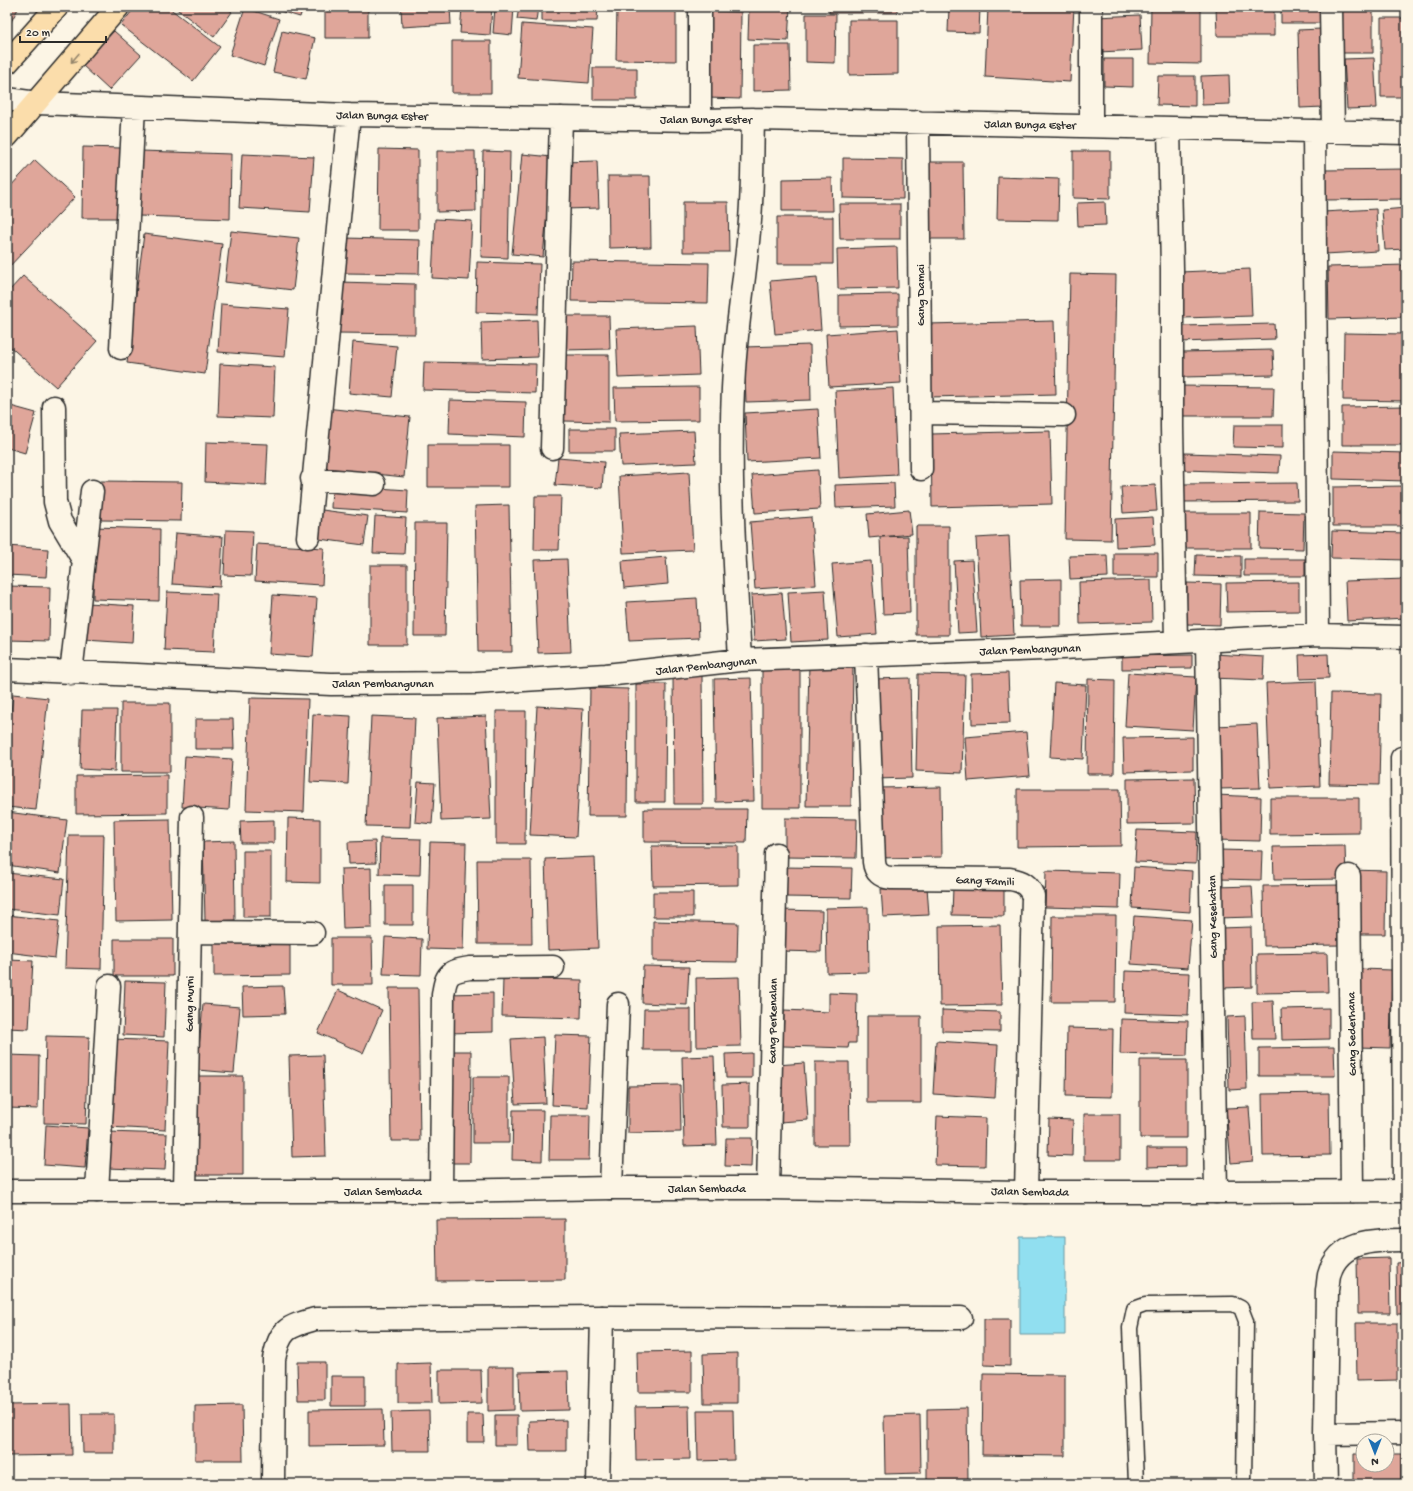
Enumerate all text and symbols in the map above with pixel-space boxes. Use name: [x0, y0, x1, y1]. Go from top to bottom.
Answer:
scale bar: [20, 18, 106, 44]
text: 20 m: [26, 27, 51, 41]
one-way arrow: [70, 53, 79, 63]
street label: Jalan Bunga Ester: [336, 109, 430, 125]
street label: Jalan Bunga Ester: [660, 114, 754, 128]
street label: Jalan Bunga Ester: [984, 118, 1078, 134]
street label: Gang Damai: [915, 264, 929, 326]
street label: Jalan Pembangunan: [979, 642, 1081, 660]
street label: Jalan Pembangunan: [655, 655, 758, 679]
street label: Jalan Pembangunan: [332, 678, 434, 692]
street label: Gang Famili: [955, 874, 1015, 890]
street label: Gang Kesehatan: [1206, 875, 1222, 959]
street label: Gang Murni: [184, 975, 198, 1032]
street label: Gang Perkenalan: [766, 978, 782, 1064]
street label: Gang Sederhana: [1345, 991, 1361, 1076]
street label: Jalan Sembada: [668, 1183, 746, 1197]
street label: Jalan Sembada: [991, 1185, 1069, 1201]
street label: Jalan Sembada: [344, 1186, 422, 1200]
north arrow: [1355, 1433, 1395, 1473]
text: N: [1371, 1455, 1379, 1467]

